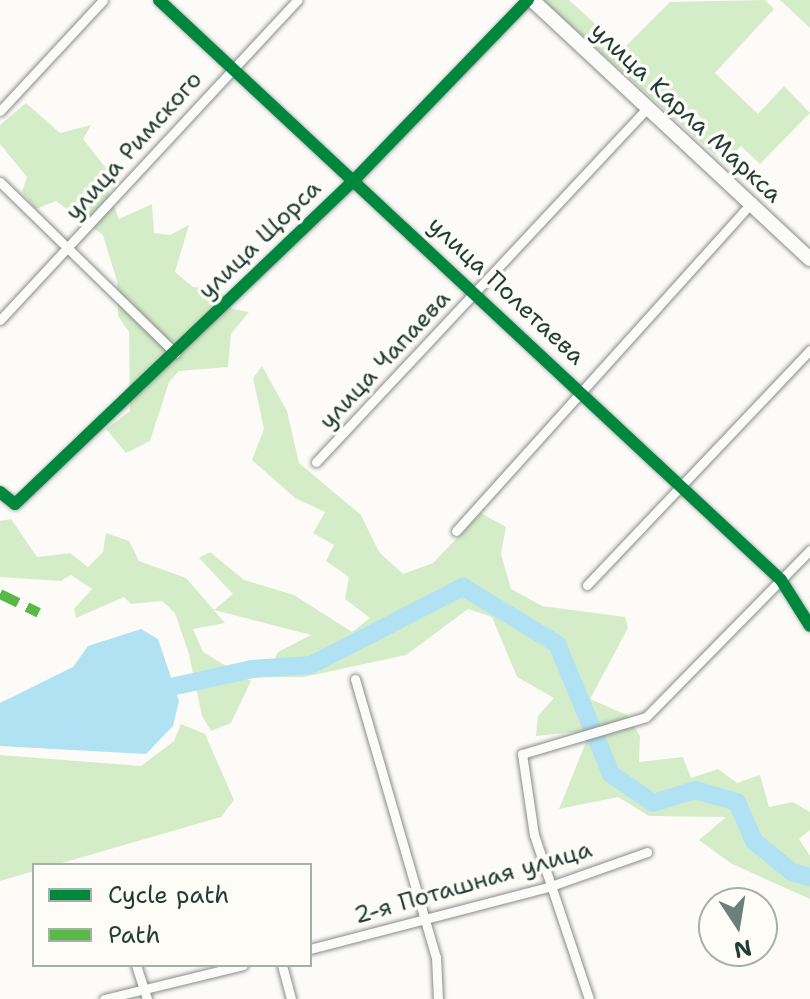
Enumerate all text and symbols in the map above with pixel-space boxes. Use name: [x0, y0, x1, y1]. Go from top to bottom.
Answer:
street label: улица Карла Маркса: [584, 17, 788, 209]
street label: улица Римского: [60, 66, 208, 226]
street label: улица Щорса: [193, 174, 327, 306]
street label: улица Полетаева: [422, 211, 590, 371]
street label: улица Чапаева: [313, 285, 457, 435]
street label: 2-я Поташная улица: [351, 835, 595, 931]
legend: [32, 863, 312, 967]
text: Cycle path: [108, 879, 229, 911]
north arrow: [698, 887, 778, 967]
text: Path: [108, 919, 160, 951]
text: N: [731, 933, 754, 965]

